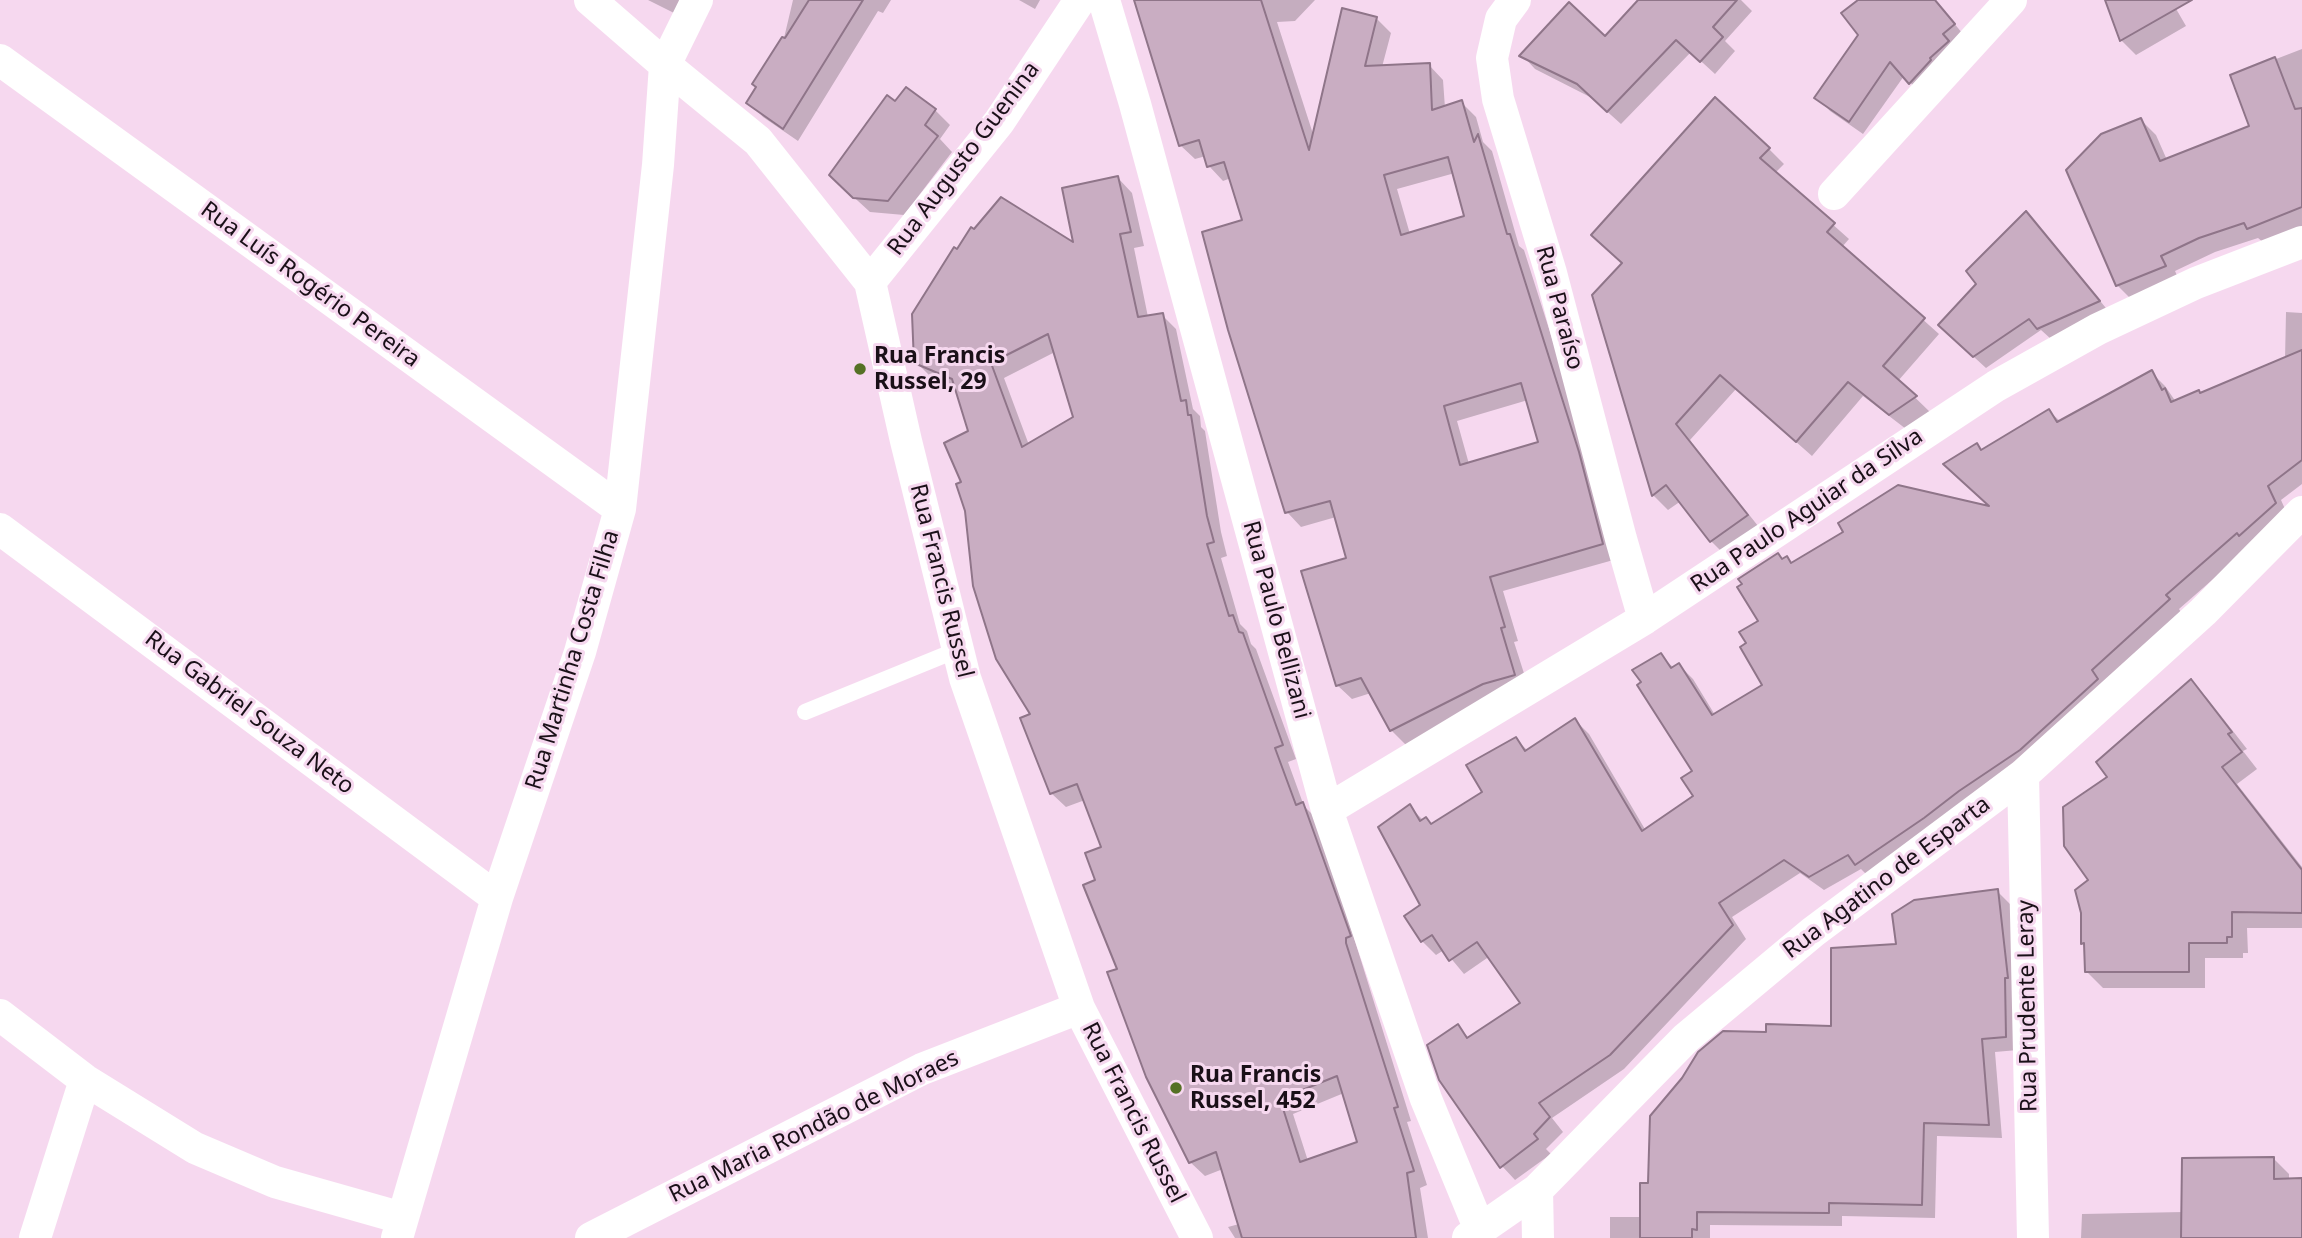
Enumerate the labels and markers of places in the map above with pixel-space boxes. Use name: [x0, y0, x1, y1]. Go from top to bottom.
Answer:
place label: Rua Francis Russel, 29: [874, 342, 1005, 396]
marker: Rua Francis Russel, 29: [852, 361, 868, 377]
place label: Rua Francis Russel, 452: [1190, 1061, 1321, 1115]
marker: Rua Francis Russel, 452: [1168, 1080, 1184, 1096]

